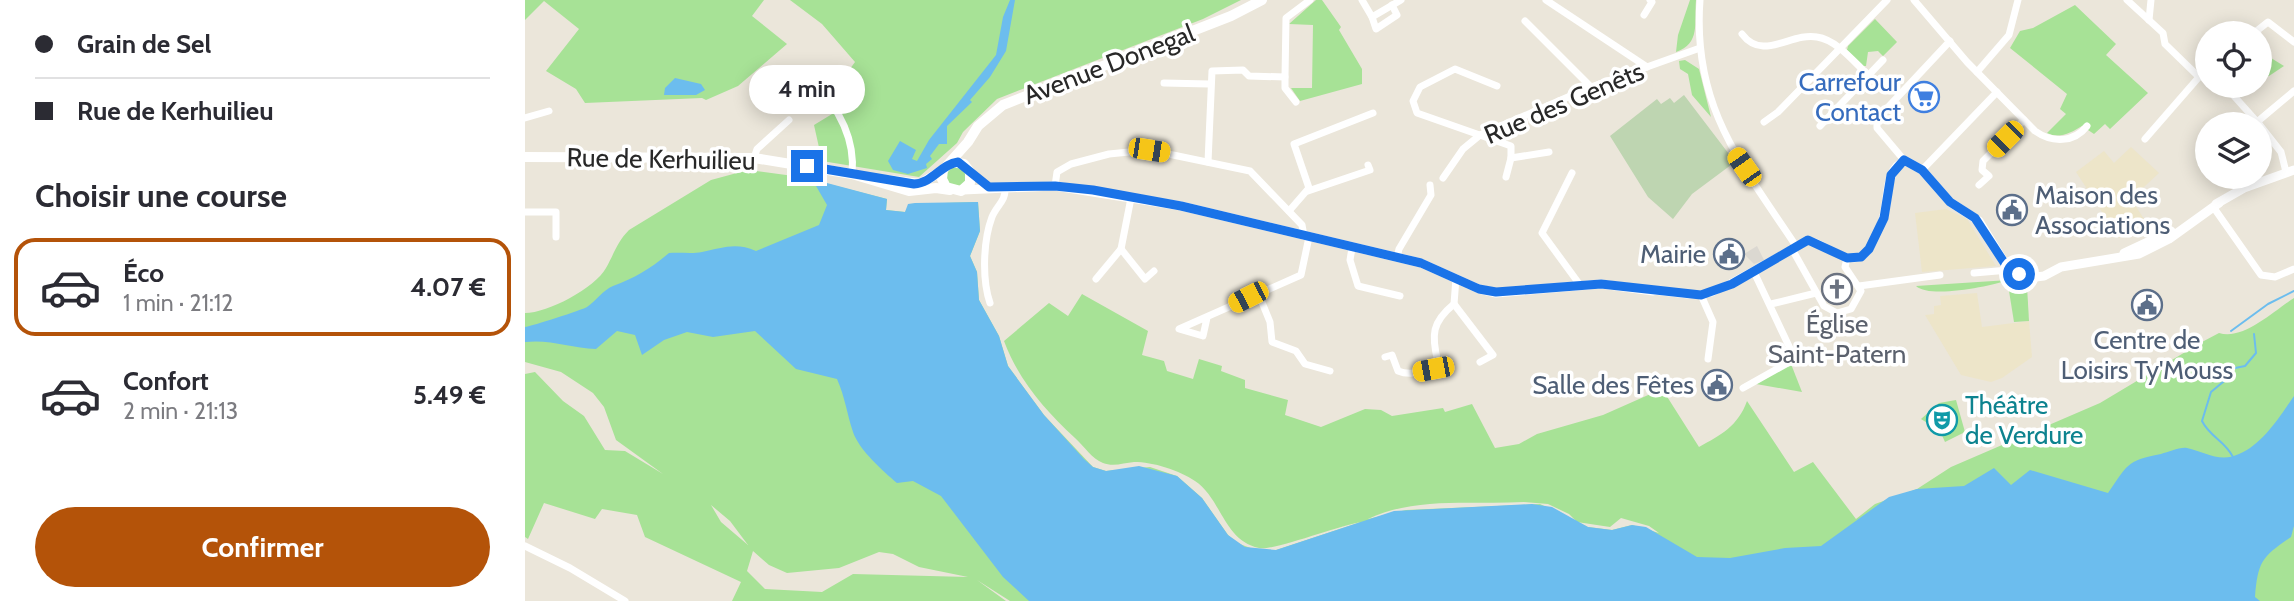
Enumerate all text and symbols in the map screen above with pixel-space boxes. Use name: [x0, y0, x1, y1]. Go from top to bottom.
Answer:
street label: Avenue Donegal: [1019, 17, 1199, 111]
map controls: [2195, 21, 2272, 189]
button: locate: [2195, 21, 2272, 98]
text: Grain de Sel: [77, 28, 211, 60]
street label: Rue des Genêts: [1479, 55, 1649, 151]
callout: 4 min: [749, 64, 865, 114]
place label: Carrefour Contact: [1799, 66, 1902, 128]
text: 4 min: [778, 75, 836, 103]
supermarket icon: Carrefour Contact: [1907, 80, 1941, 114]
text: Rue de Kerhuilieu: [77, 95, 274, 127]
button: layers: [2195, 112, 2272, 189]
car: [1983, 117, 2028, 161]
car: [1127, 136, 1172, 164]
street label: Rue de Kerhuilieu: [566, 141, 756, 177]
car: [1724, 144, 1765, 190]
route end: [791, 150, 823, 182]
text: Choisir une course: [35, 176, 287, 215]
place label: Maison des Associations: [2035, 179, 2170, 241]
public building icon: Maison des Associations: [1995, 193, 2029, 227]
public building icon: Mairie: [1712, 237, 1746, 271]
place label: Mairie: [1640, 238, 1706, 270]
icon: car: [39, 256, 102, 319]
text: Éco: [123, 257, 164, 289]
route start: [2003, 258, 2035, 290]
text: 4.07 €: [410, 271, 486, 303]
church icon: Église Saint-Patern: [1820, 272, 1854, 306]
car: [1225, 278, 1272, 316]
public building icon: Centre de Loisirs Ty'Mouss: [2130, 288, 2164, 322]
text: 1 min · 21:12: [123, 289, 233, 317]
place label: Église Saint-Patern: [1768, 308, 1906, 370]
place label: Centre de Loisirs Ty'Mouss: [2061, 324, 2234, 386]
car: [1411, 355, 1456, 383]
icon: car: [39, 364, 102, 427]
text: Confort: [123, 365, 209, 397]
public building icon: Salle des Fêtes: [1700, 368, 1734, 402]
place label: Salle des Fêtes: [1532, 369, 1694, 401]
text: 5.49 €: [413, 379, 486, 411]
place label: Théâtre de Verdure: [1965, 389, 2083, 451]
text: 2 min · 21:13: [123, 397, 238, 425]
theatre icon: Théâtre de Verdure: [1925, 403, 1959, 437]
button: Confirmer: [35, 507, 490, 587]

